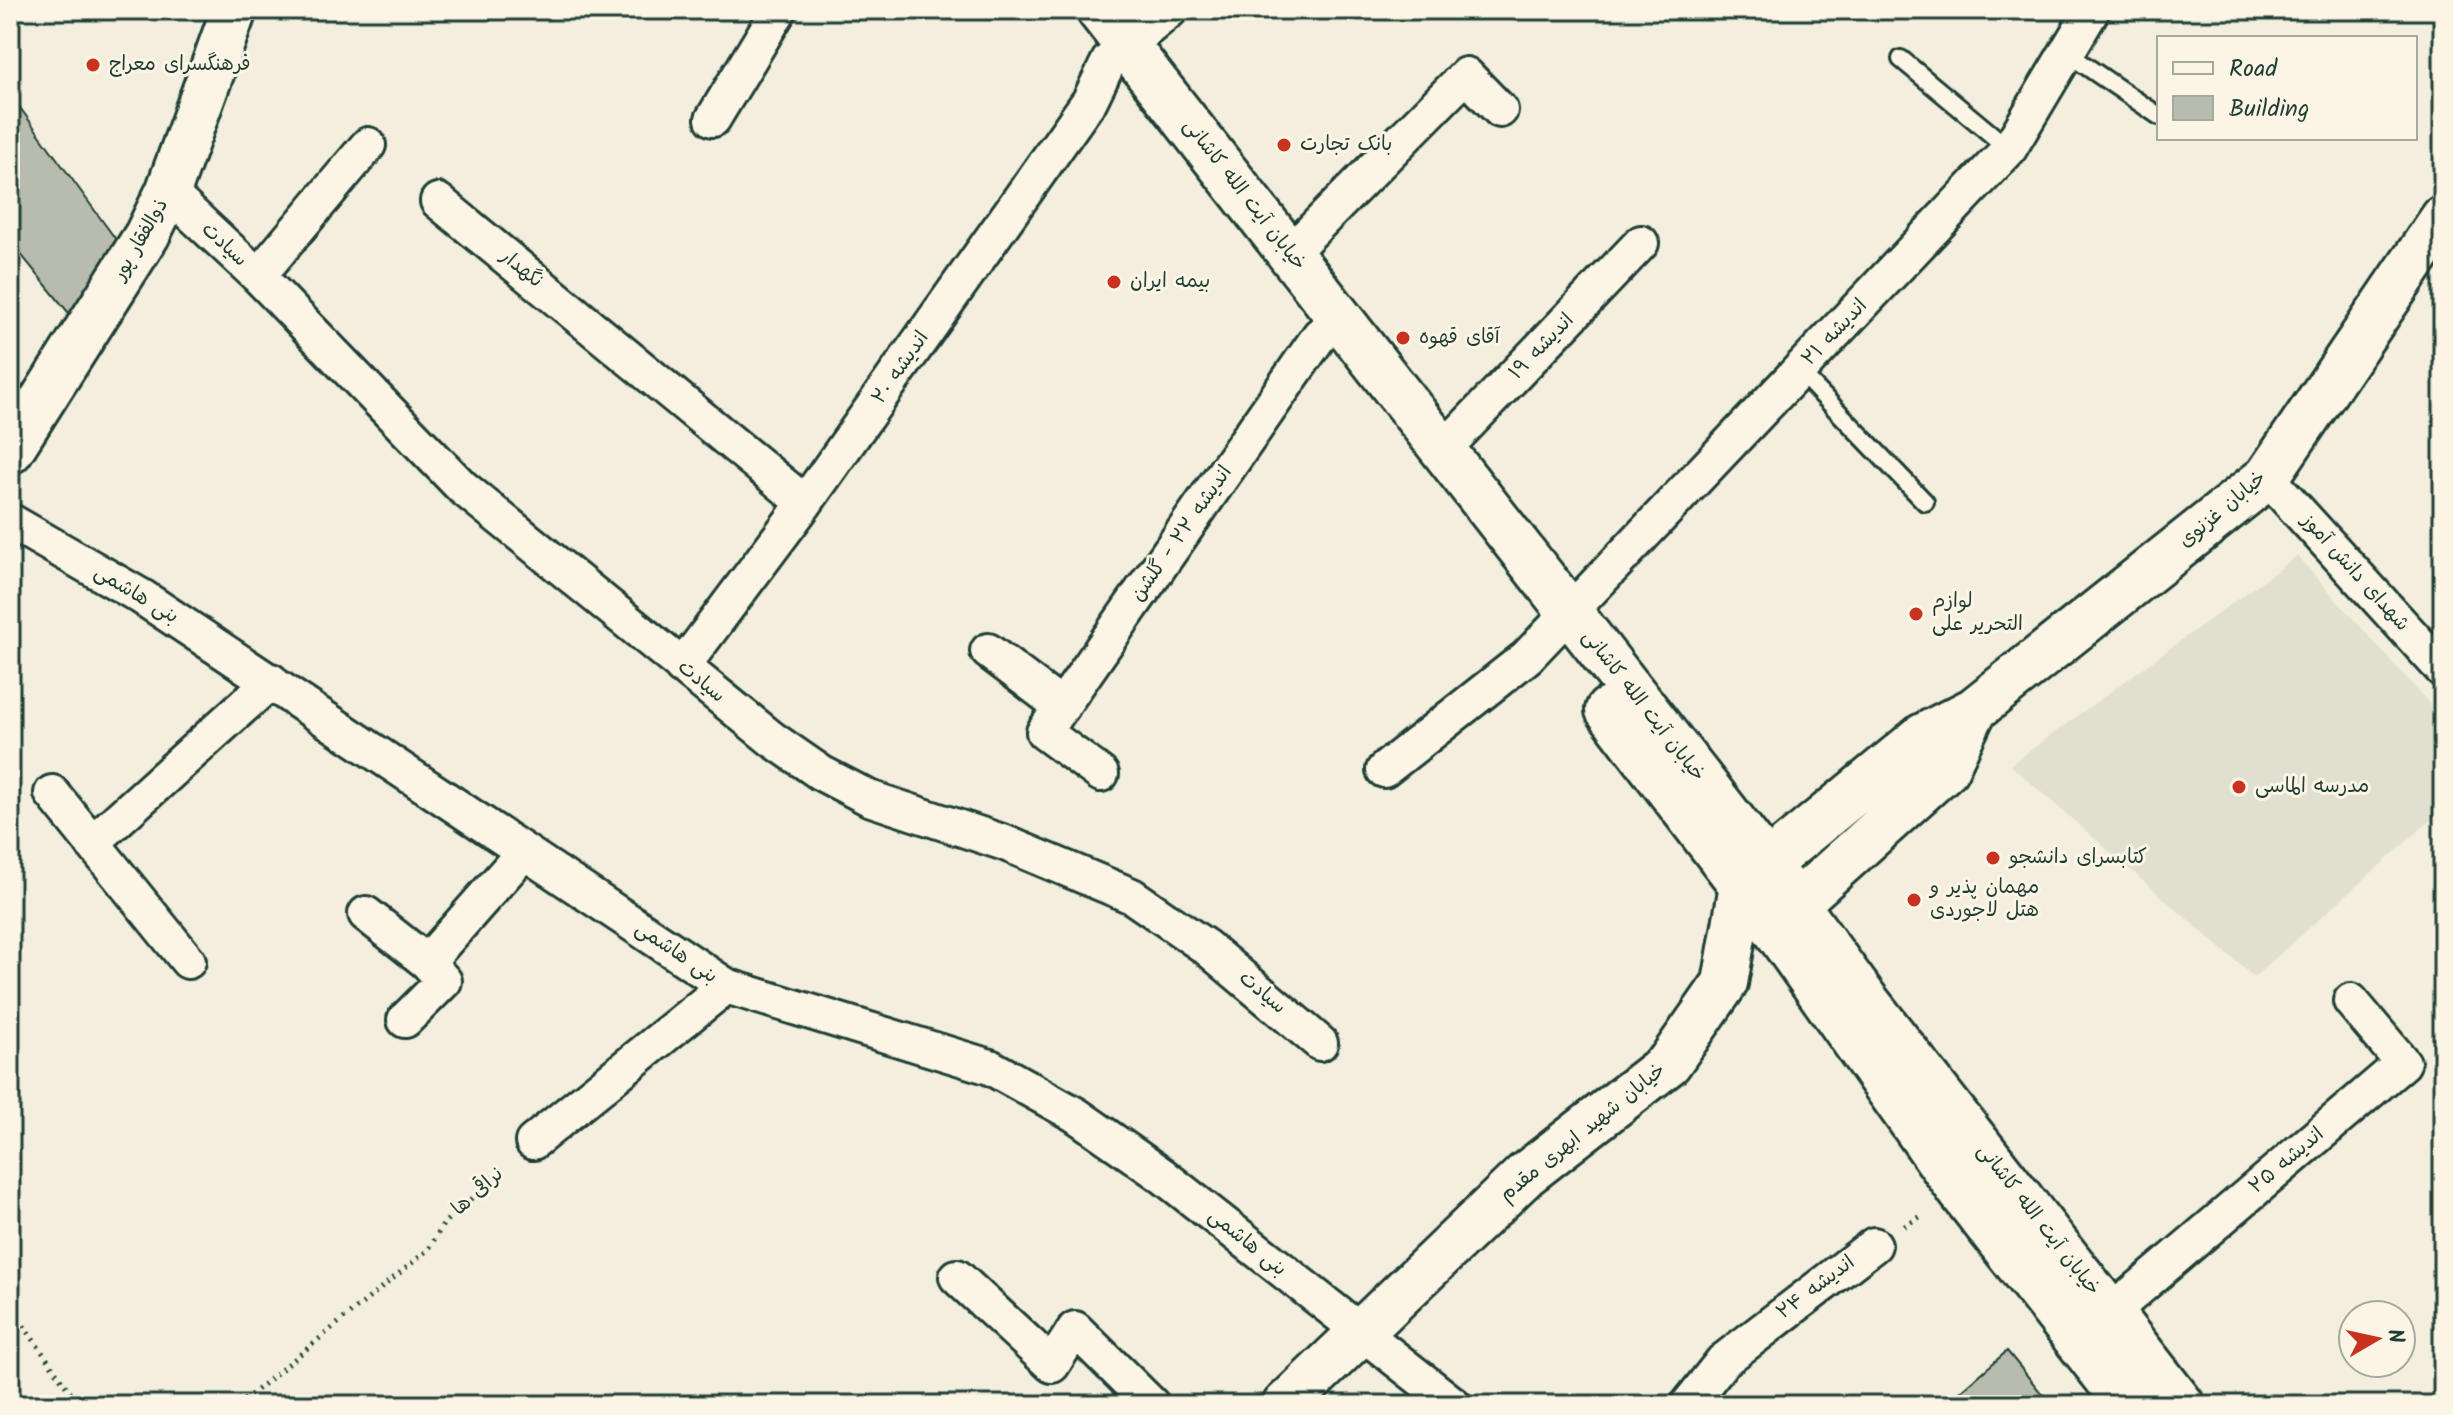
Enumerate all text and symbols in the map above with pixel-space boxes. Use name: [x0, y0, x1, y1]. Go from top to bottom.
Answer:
legend: [2157, 36, 2417, 140]
place label: فرهنگسرای معراج: [109, 49, 251, 81]
text: Road: [2229, 50, 2278, 89]
marker: فرهنگسرای معراج: [84, 56, 102, 74]
text: Building: [2229, 90, 2309, 129]
street label: خیابان آیت الله کاشانی: [1174, 112, 1314, 278]
place label: بانک تجارت: [1300, 129, 1392, 161]
marker: بانک تجارت: [1275, 136, 1293, 154]
street label: ذوالفقار پور: [104, 193, 177, 289]
street label: سیادت: [193, 215, 255, 275]
street label: نگهدار: [492, 241, 550, 297]
place label: بیمه ایران: [1130, 266, 1210, 298]
marker: بیمه ایران: [1105, 273, 1123, 291]
street label: اندیشه ۲۱: [1794, 292, 1876, 374]
street label: اندیشه ۱۹: [1502, 306, 1582, 388]
place label: آقای قهوه: [1419, 322, 1501, 354]
street label: اندیشه ۲۰: [864, 325, 938, 411]
marker: آقای قهوه: [1394, 329, 1412, 347]
street label: اندیشه ۲۲ - گلشن: [1123, 459, 1241, 609]
street label: خیابان غزنوی: [2172, 463, 2274, 557]
street label: شهدای دانش آموز: [2292, 505, 2417, 639]
street label: بنی هاشمی: [88, 557, 184, 633]
place label: لوازم التحریر علی: [1932, 586, 2023, 641]
marker: لوازم التحریر علی: [1907, 605, 1925, 623]
street label: خیابان آیت الله کاشانی: [1573, 623, 1713, 789]
street label: سیادت: [670, 653, 732, 711]
place label: مدرسه الماسی: [2255, 771, 2369, 803]
marker: مدرسه الماسی: [2230, 778, 2248, 796]
place label: کتابسرای دانشجو: [2008, 842, 2147, 874]
marker: کتابسرای دانشجو: [1984, 849, 2002, 867]
place label: مهمان پذیر و هتل لاجوردی: [1928, 872, 2039, 927]
marker: مهمان پذیر و هتل لاجوردی: [1905, 891, 1923, 909]
street label: بنی هاشمی: [628, 913, 724, 993]
street label: سیادت: [1231, 963, 1293, 1023]
street label: خیابان شهید ابهری مقدم: [1493, 1056, 1673, 1210]
street label: اندیشه ۲۵: [2242, 1120, 2332, 1202]
street label: خیابان آیت الله کاشانی: [1968, 1137, 2108, 1303]
street label: نراقی ها: [445, 1160, 511, 1224]
street label: بنی هاشمی: [1200, 1201, 1294, 1285]
street label: اندیشه ۲۴: [1770, 1248, 1862, 1328]
north arrow: [2337, 1299, 2417, 1379]
text: N: [2376, 1327, 2413, 1346]

